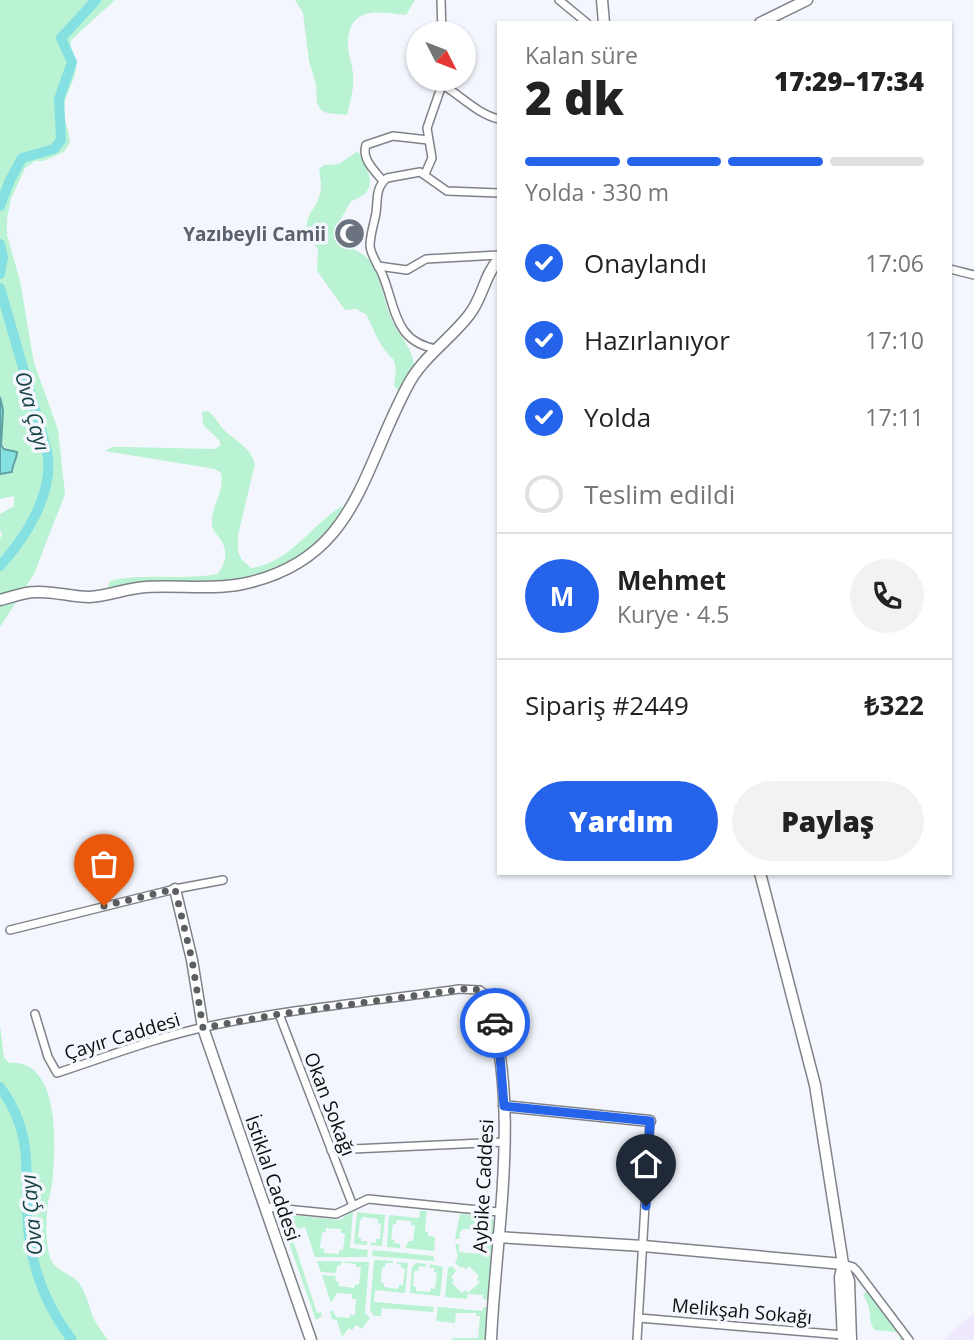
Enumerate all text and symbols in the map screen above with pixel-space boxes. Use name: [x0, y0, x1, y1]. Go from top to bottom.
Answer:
north arrow: [406, 21, 476, 91]
map controls: [406, 21, 476, 91]
text: Kalan süre: [525, 39, 638, 71]
text: 17:29–17:34: [774, 63, 924, 99]
text: 2 dk: [525, 66, 624, 128]
text: Yolda · 330 m: [525, 176, 669, 208]
mosque icon: Yazıbeyli Camii: [332, 217, 366, 251]
place label: Yazıbeyli Camii: [183, 221, 326, 247]
icon: check: [525, 244, 563, 282]
text: Onaylandı: [584, 245, 707, 281]
text: 17:06: [865, 247, 924, 279]
icon: check: [525, 321, 563, 359]
text: Hazırlanıyor: [584, 322, 730, 358]
text: 17:10: [865, 324, 924, 356]
water label: Ova Çayı: [9, 368, 57, 454]
icon: check: [525, 398, 563, 436]
text: Yolda: [584, 399, 651, 435]
text: 17:11: [865, 401, 924, 433]
text: Teslim edildi: [584, 476, 735, 512]
button: phone: [850, 559, 924, 633]
text: Mehmet: [617, 562, 726, 598]
text: M: [550, 578, 574, 614]
text: Kurye · 4.5: [617, 598, 729, 630]
text: Sipariş #2449: [525, 687, 689, 723]
text: ₺322: [865, 687, 924, 723]
button: Yardım: [525, 781, 718, 861]
button: Paylaş: [732, 781, 924, 861]
pin: [74, 834, 134, 906]
icon: bag: [85, 845, 123, 883]
courier: [460, 988, 530, 1058]
icon: car: [476, 1004, 514, 1042]
street label: Çayır Caddesi: [61, 1006, 183, 1066]
street label: Okan Sokağı: [298, 1048, 362, 1160]
street label: İstiklal Caddesi: [239, 1112, 307, 1244]
street label: Aybike Caddesi: [467, 1118, 499, 1254]
pin: [616, 1134, 676, 1206]
icon: home: [627, 1145, 665, 1183]
water label: Ova Çayı: [14, 1173, 48, 1257]
street label: Melikşah Sokağı: [671, 1292, 813, 1330]

